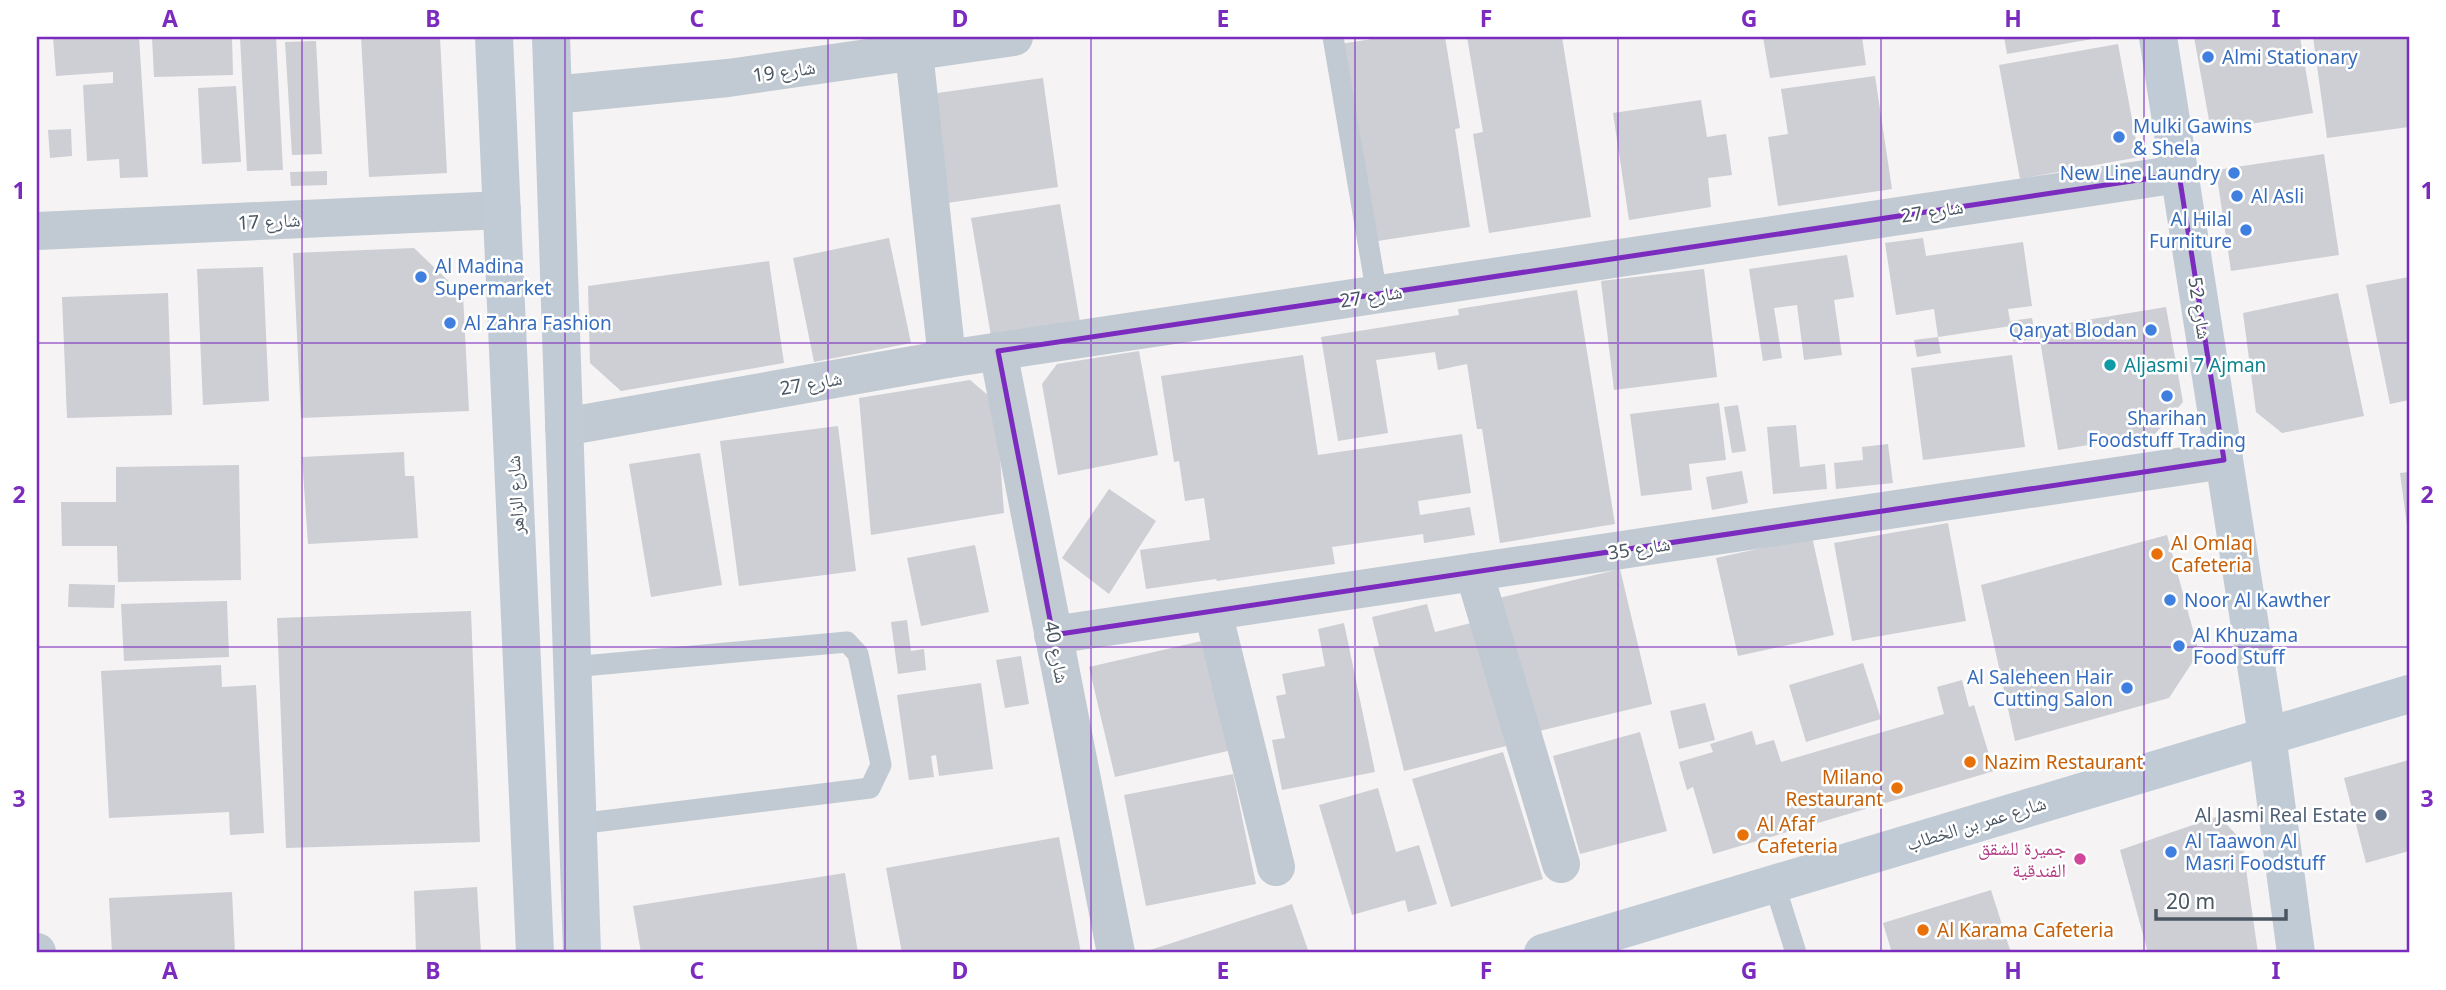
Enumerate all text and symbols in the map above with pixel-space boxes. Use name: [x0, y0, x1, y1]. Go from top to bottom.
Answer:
text: A: [162, 2, 178, 34]
text: B: [425, 2, 441, 34]
text: C: [690, 2, 705, 34]
text: D: [952, 2, 968, 34]
text: E: [1217, 2, 1229, 34]
text: F: [1480, 2, 1492, 34]
text: G: [1741, 2, 1757, 34]
text: H: [2004, 2, 2022, 34]
text: I: [2272, 2, 2281, 34]
place label: Almi Stationary: [2222, 44, 2358, 70]
marker: Almi Stationary: [2200, 49, 2216, 65]
street label: شارع 19: [751, 54, 817, 88]
place label: Mulki Gawins & Shela: [2133, 113, 2252, 161]
marker: Mulki Gawins & Shela: [2111, 129, 2127, 145]
place label: New Line Laundry: [2060, 160, 2220, 186]
marker: New Line Laundry: [2226, 165, 2242, 181]
text: 1: [12, 174, 26, 206]
text: 1: [2420, 174, 2434, 206]
place label: Al Asli: [2251, 183, 2304, 209]
marker: Al Asli: [2229, 188, 2245, 204]
street label: شارع 27: [1899, 193, 1965, 229]
street label: شارع 17: [237, 206, 301, 236]
place label: Al Hilal Furniture: [2149, 206, 2232, 254]
marker: Al Hilal Furniture: [2238, 222, 2254, 238]
place label: Al Madina Supermarket: [435, 253, 552, 301]
marker: Al Madina Supermarket: [413, 269, 429, 285]
street label: شارع 52: [2182, 275, 2218, 341]
street label: شارع 27: [1338, 278, 1404, 314]
place label: Al Zahra Fashion: [464, 310, 612, 336]
marker: Al Zahra Fashion: [442, 315, 458, 331]
place label: Qaryat Blodan: [2009, 317, 2137, 343]
marker: Qaryat Blodan: [2143, 322, 2159, 338]
place label: Aljasmi 7 Ajman: [2124, 352, 2266, 378]
marker: Aljasmi 7 Ajman: [2102, 357, 2118, 373]
street label: شارع 27: [778, 365, 844, 401]
marker: Sharihan Foodstuff Trading: [2159, 388, 2175, 404]
place label: Sharihan Foodstuff Trading: [2088, 405, 2246, 453]
street label: شارع الزاهر: [500, 455, 530, 536]
text: 2: [12, 478, 26, 510]
text: 2: [2420, 478, 2434, 510]
street label: شارع 35: [1606, 530, 1672, 566]
place label: Al Omlaq Cafeteria: [2171, 530, 2253, 578]
marker: Al Omlaq Cafeteria: [2149, 546, 2165, 562]
place label: Noor Al Kawther: [2184, 587, 2331, 613]
marker: Noor Al Kawther: [2162, 592, 2178, 608]
street label: شارع 40: [1038, 619, 1076, 685]
place label: Al Khuzama Food Stuff: [2193, 622, 2298, 670]
marker: Al Khuzama Food Stuff: [2171, 638, 2187, 654]
place label: Al Saleheen Hair Cutting Salon: [1967, 664, 2113, 712]
marker: Al Saleheen Hair Cutting Salon: [2119, 680, 2135, 696]
place label: Nazim Restaurant: [1984, 749, 2143, 775]
marker: Nazim Restaurant: [1962, 754, 1978, 770]
place label: Milano Restaurant: [1785, 764, 1883, 812]
marker: Milano Restaurant: [1889, 780, 1905, 796]
text: 3: [12, 782, 26, 814]
text: 3: [2420, 782, 2434, 814]
street label: شارع عمر بن الخطاب: [1903, 789, 2049, 857]
place label: Al Jasmi Real Estate: [2195, 802, 2367, 828]
marker: Al Jasmi Real Estate: [2373, 807, 2389, 823]
place label: Al Afaf Cafeteria: [1757, 811, 1838, 859]
marker: Al Afaf Cafeteria: [1735, 827, 1751, 843]
place label: Al Taawon Al Masri Foodstuff: [2185, 828, 2326, 876]
place label: جميرة للشقق الفندقية: [1978, 835, 2066, 883]
marker: Al Taawon Al Masri Foodstuff: [2163, 844, 2179, 860]
marker: جميرة للشقق الفندقية: [2072, 851, 2088, 867]
scale bar: [2156, 878, 2285, 922]
text: 20 m: [2166, 887, 2215, 915]
place label: Al Karama Cafeteria: [1937, 917, 2114, 943]
marker: Al Karama Cafeteria: [1915, 922, 1931, 938]
text: A: [162, 954, 178, 986]
text: B: [425, 954, 441, 986]
text: C: [690, 954, 705, 986]
text: D: [952, 954, 968, 986]
text: E: [1217, 954, 1229, 986]
text: F: [1480, 954, 1492, 986]
text: G: [1741, 954, 1757, 986]
text: H: [2004, 954, 2022, 986]
text: I: [2272, 954, 2281, 986]

